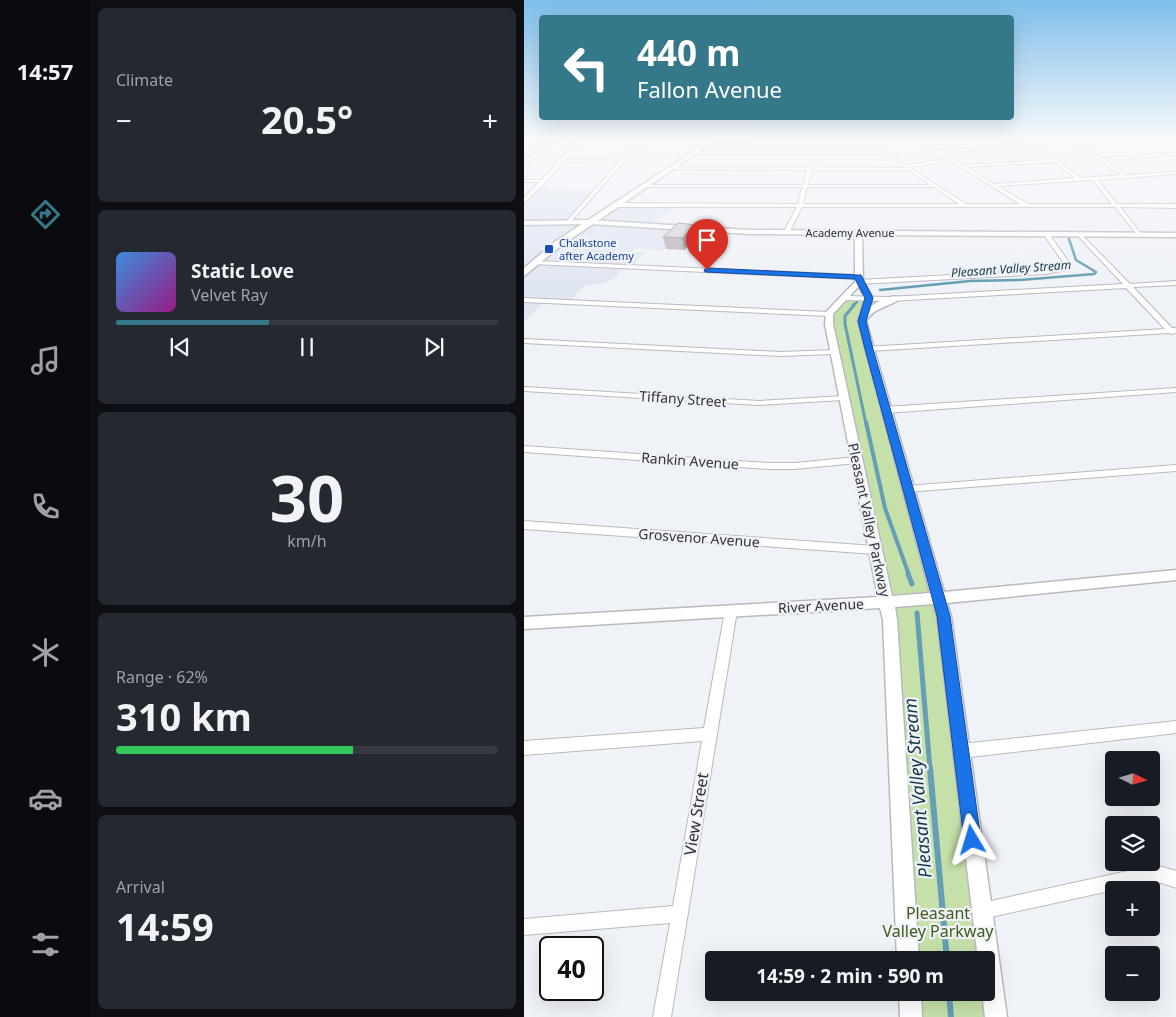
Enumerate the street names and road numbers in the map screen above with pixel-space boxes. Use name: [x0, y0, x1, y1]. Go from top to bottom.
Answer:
street label: Academy Avenue: [806, 225, 894, 240]
street label: Tiffany Street: [639, 386, 727, 411]
street label: Pleasant Valley Parkway: [844, 441, 895, 599]
street label: Rankin Avenue: [641, 448, 740, 473]
street label: Grosvenor Avenue: [638, 524, 760, 551]
street label: River Avenue: [778, 594, 864, 617]
street label: View Street: [679, 771, 713, 857]

